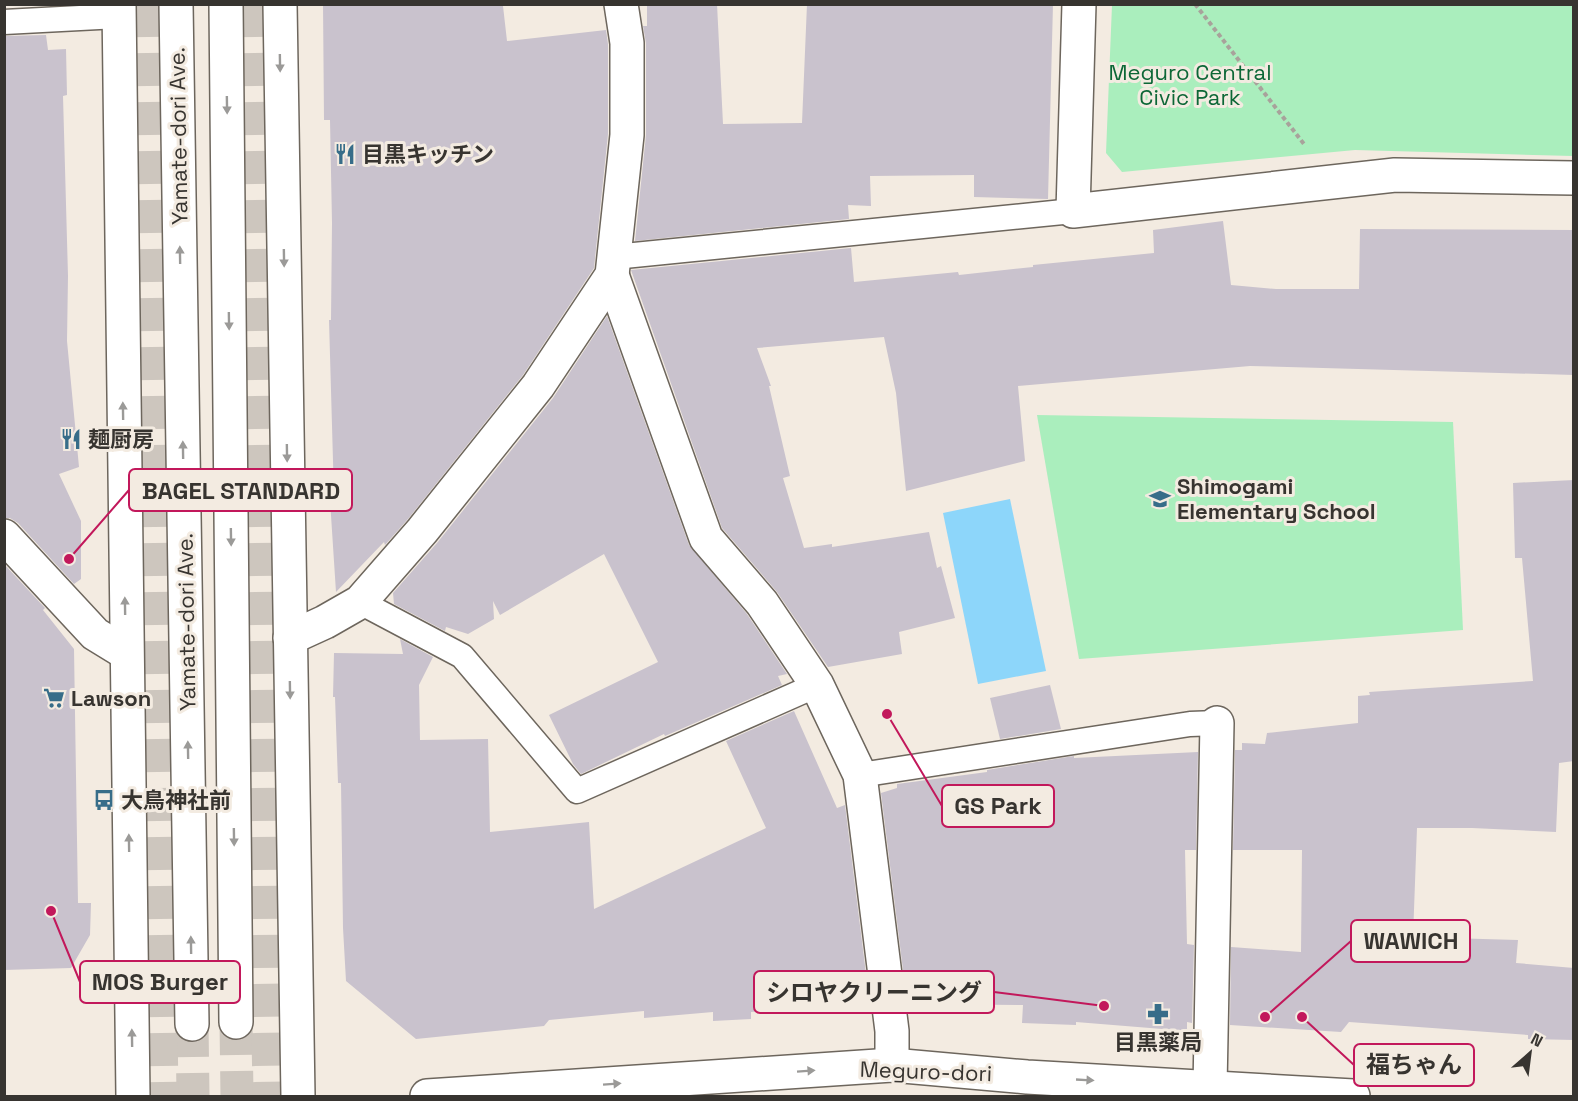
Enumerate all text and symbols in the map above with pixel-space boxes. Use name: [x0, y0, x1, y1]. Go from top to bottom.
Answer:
street label: Yamate-dori Ave.: [162, 47, 194, 225]
one-way arrow: [276, 53, 285, 72]
park label: Meguro Central Civic Park: [1108, 58, 1272, 111]
one-way arrow: [222, 95, 232, 114]
place label: 目黒キッチン: [362, 140, 494, 168]
restaurant icon: 目黒キッチン: [333, 142, 357, 166]
one-way arrow: [175, 245, 185, 264]
one-way arrow: [279, 248, 288, 267]
one-way arrow: [224, 311, 234, 330]
one-way arrow: [118, 402, 128, 421]
place label: 麺厨房: [88, 425, 154, 453]
restaurant icon: 麺厨房: [59, 427, 83, 451]
one-way arrow: [178, 440, 188, 459]
one-way arrow: [282, 443, 292, 462]
callout: BAGEL STANDARD: [129, 469, 352, 511]
place label: Shimogami Elementary School: [1177, 472, 1376, 525]
text: BAGEL STANDARD: [142, 475, 340, 506]
school or university icon: Shimogami Elementary School: [1148, 487, 1172, 511]
one-way arrow: [226, 527, 236, 546]
street label: Yamate-dori Ave.: [170, 533, 202, 711]
one-way arrow: [120, 597, 130, 616]
one-way arrow: [286, 680, 295, 699]
place label: Lawson: [71, 684, 151, 712]
supermarket icon: Lawson: [42, 686, 66, 710]
one-way arrow: [183, 740, 193, 759]
callout: GS Park: [942, 785, 1054, 827]
place label: 大鳥神社前: [121, 786, 231, 814]
bus stop icon: 大鳥神社前: [92, 788, 116, 812]
text: GS Park: [954, 790, 1042, 821]
one-way arrow: [229, 827, 239, 846]
one-way arrow: [124, 834, 134, 853]
callout: WAWICH: [1351, 920, 1470, 962]
text: WAWICH: [1364, 925, 1459, 956]
one-way arrow: [186, 935, 196, 954]
callout: MOS Burger: [80, 961, 240, 1003]
text: MOS Burger: [92, 966, 228, 997]
callout: シロヤクリーニング: [754, 971, 994, 1013]
text: シロヤクリーニング: [766, 977, 982, 1008]
pharmacy icon: 目黒薬局: [1146, 1002, 1170, 1026]
north arrow: [1500, 1023, 1560, 1083]
place label: 目黒薬局: [1114, 1028, 1202, 1056]
text: N: [1527, 1028, 1546, 1052]
one-way arrow: [127, 1029, 137, 1048]
callout: 福ちゃん: [1354, 1044, 1474, 1086]
text: 福ちゃん: [1366, 1049, 1462, 1080]
street label: Meguro-dori: [859, 1055, 993, 1087]
one-way arrow: [797, 1066, 816, 1076]
one-way arrow: [1076, 1075, 1095, 1085]
one-way arrow: [602, 1079, 621, 1089]

